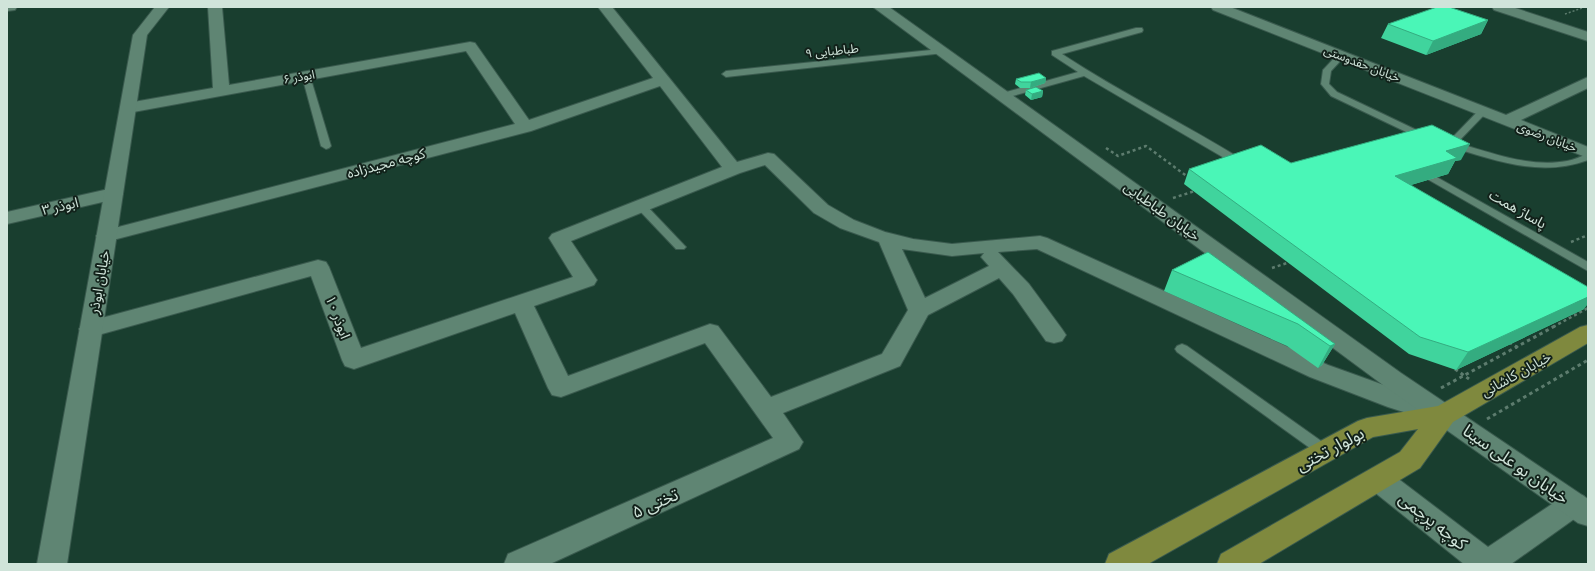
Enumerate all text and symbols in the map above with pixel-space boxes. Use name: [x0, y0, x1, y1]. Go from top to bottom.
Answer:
street label: طباطبایی ۹: [804, 39, 860, 64]
street label: خیابان حقدوستی: [1321, 41, 1403, 88]
street label: ابوذر ۶: [282, 65, 317, 90]
street label: خیابان رضوی: [1514, 117, 1579, 158]
street label: کوچه مجیدزاده: [345, 143, 428, 184]
street label: خیابان طباطبایی: [1119, 177, 1204, 246]
street label: پاساژ همت: [1485, 184, 1550, 234]
street label: ابوذر ۳: [40, 192, 81, 221]
street label: خیابان ابوذر: [83, 249, 115, 316]
street label: ابوذر ۱۰: [320, 292, 355, 342]
street label: خیابان کاشانی: [1477, 346, 1555, 402]
street label: خیابان بو علی سینا: [1457, 418, 1574, 511]
street label: بولوار تختی: [1292, 421, 1369, 479]
street label: تختی ۵: [628, 482, 683, 526]
street label: کوچه پرچمی: [1392, 487, 1473, 558]

